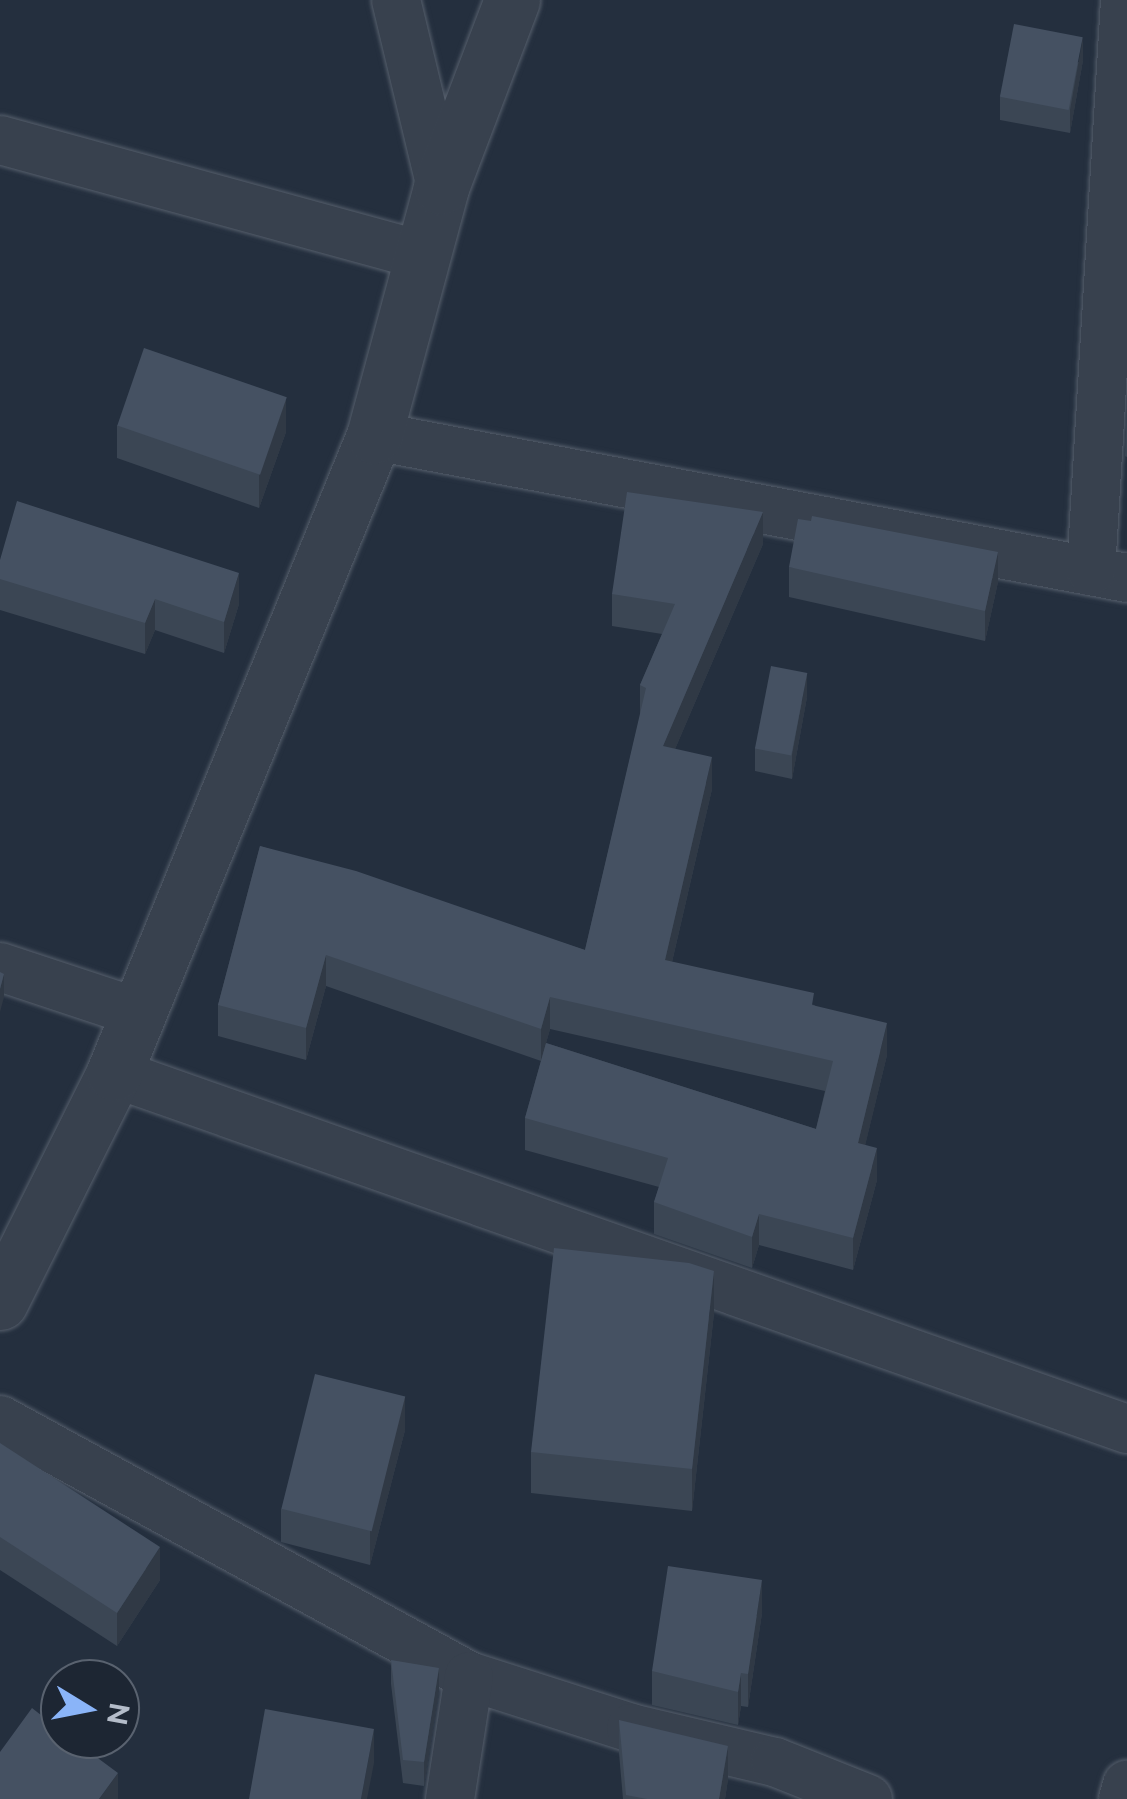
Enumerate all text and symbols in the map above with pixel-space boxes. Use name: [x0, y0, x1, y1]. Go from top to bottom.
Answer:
north arrow: [40, 1659, 140, 1759]
text: N: [100, 1701, 136, 1727]

